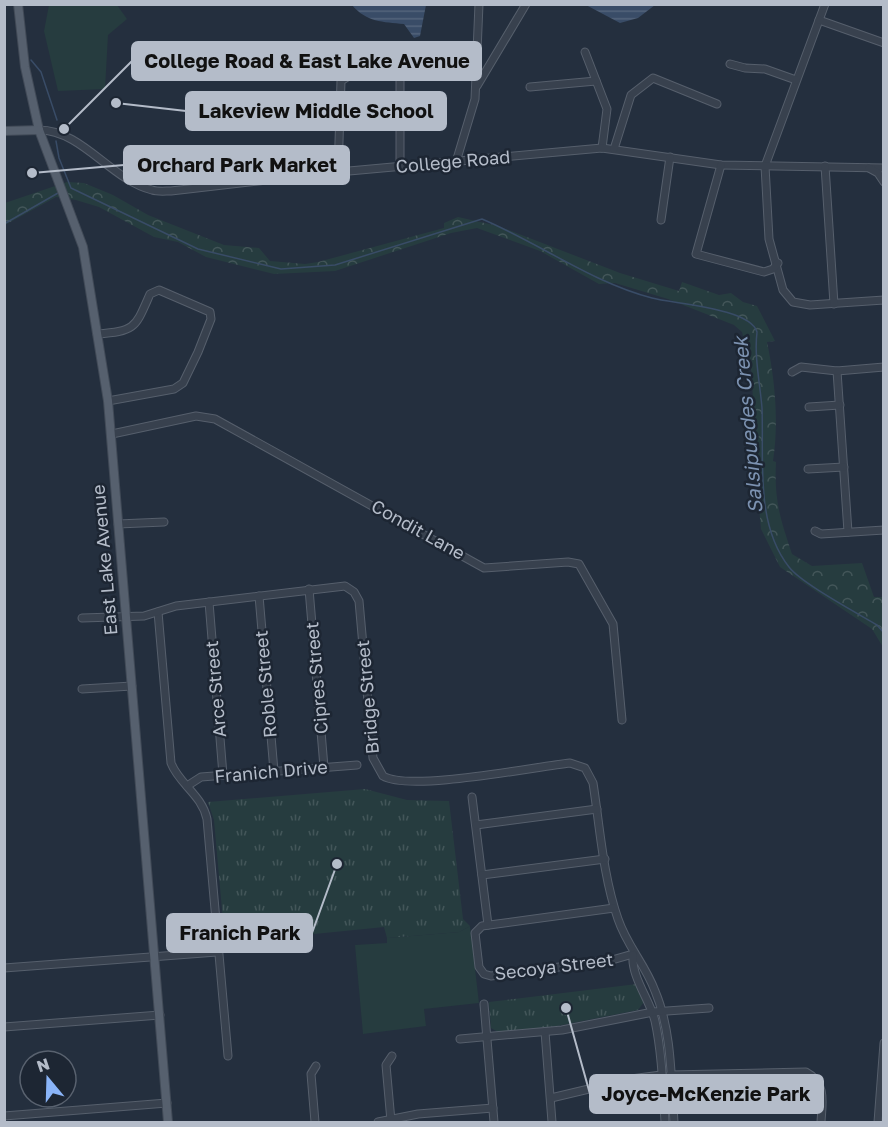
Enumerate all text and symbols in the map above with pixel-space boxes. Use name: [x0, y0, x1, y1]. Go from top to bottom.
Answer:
callout: College Road & East Lake Avenue: [132, 42, 481, 80]
text: College Road & East Lake Avenue: [144, 48, 470, 72]
callout: Lakeview Middle School: [186, 92, 446, 130]
text: Lakeview Middle School: [198, 98, 434, 122]
street label: College Road: [395, 145, 511, 177]
callout: Orchard Park Market: [124, 146, 349, 184]
text: Orchard Park Market: [137, 152, 337, 176]
water label: Salsipuedes Creek: [727, 333, 767, 515]
street label: East Lake Avenue: [86, 484, 122, 636]
street label: Condit Lane: [368, 494, 469, 564]
street label: Cipres Street: [300, 621, 332, 735]
street label: Roble Street: [249, 629, 281, 739]
street label: Bridge Street: [351, 639, 383, 755]
street label: Arce Street: [200, 640, 230, 738]
street label: Franich Drive: [213, 755, 328, 787]
callout: Franich Park: [167, 914, 312, 952]
text: Franich Park: [179, 920, 301, 944]
street label: Secoya Street: [493, 948, 615, 984]
north arrow: [18, 1049, 78, 1109]
text: N: [34, 1053, 52, 1076]
callout: Joyce-McKenzie Park: [590, 1075, 823, 1113]
text: Joyce-McKenzie Park: [601, 1081, 811, 1105]

